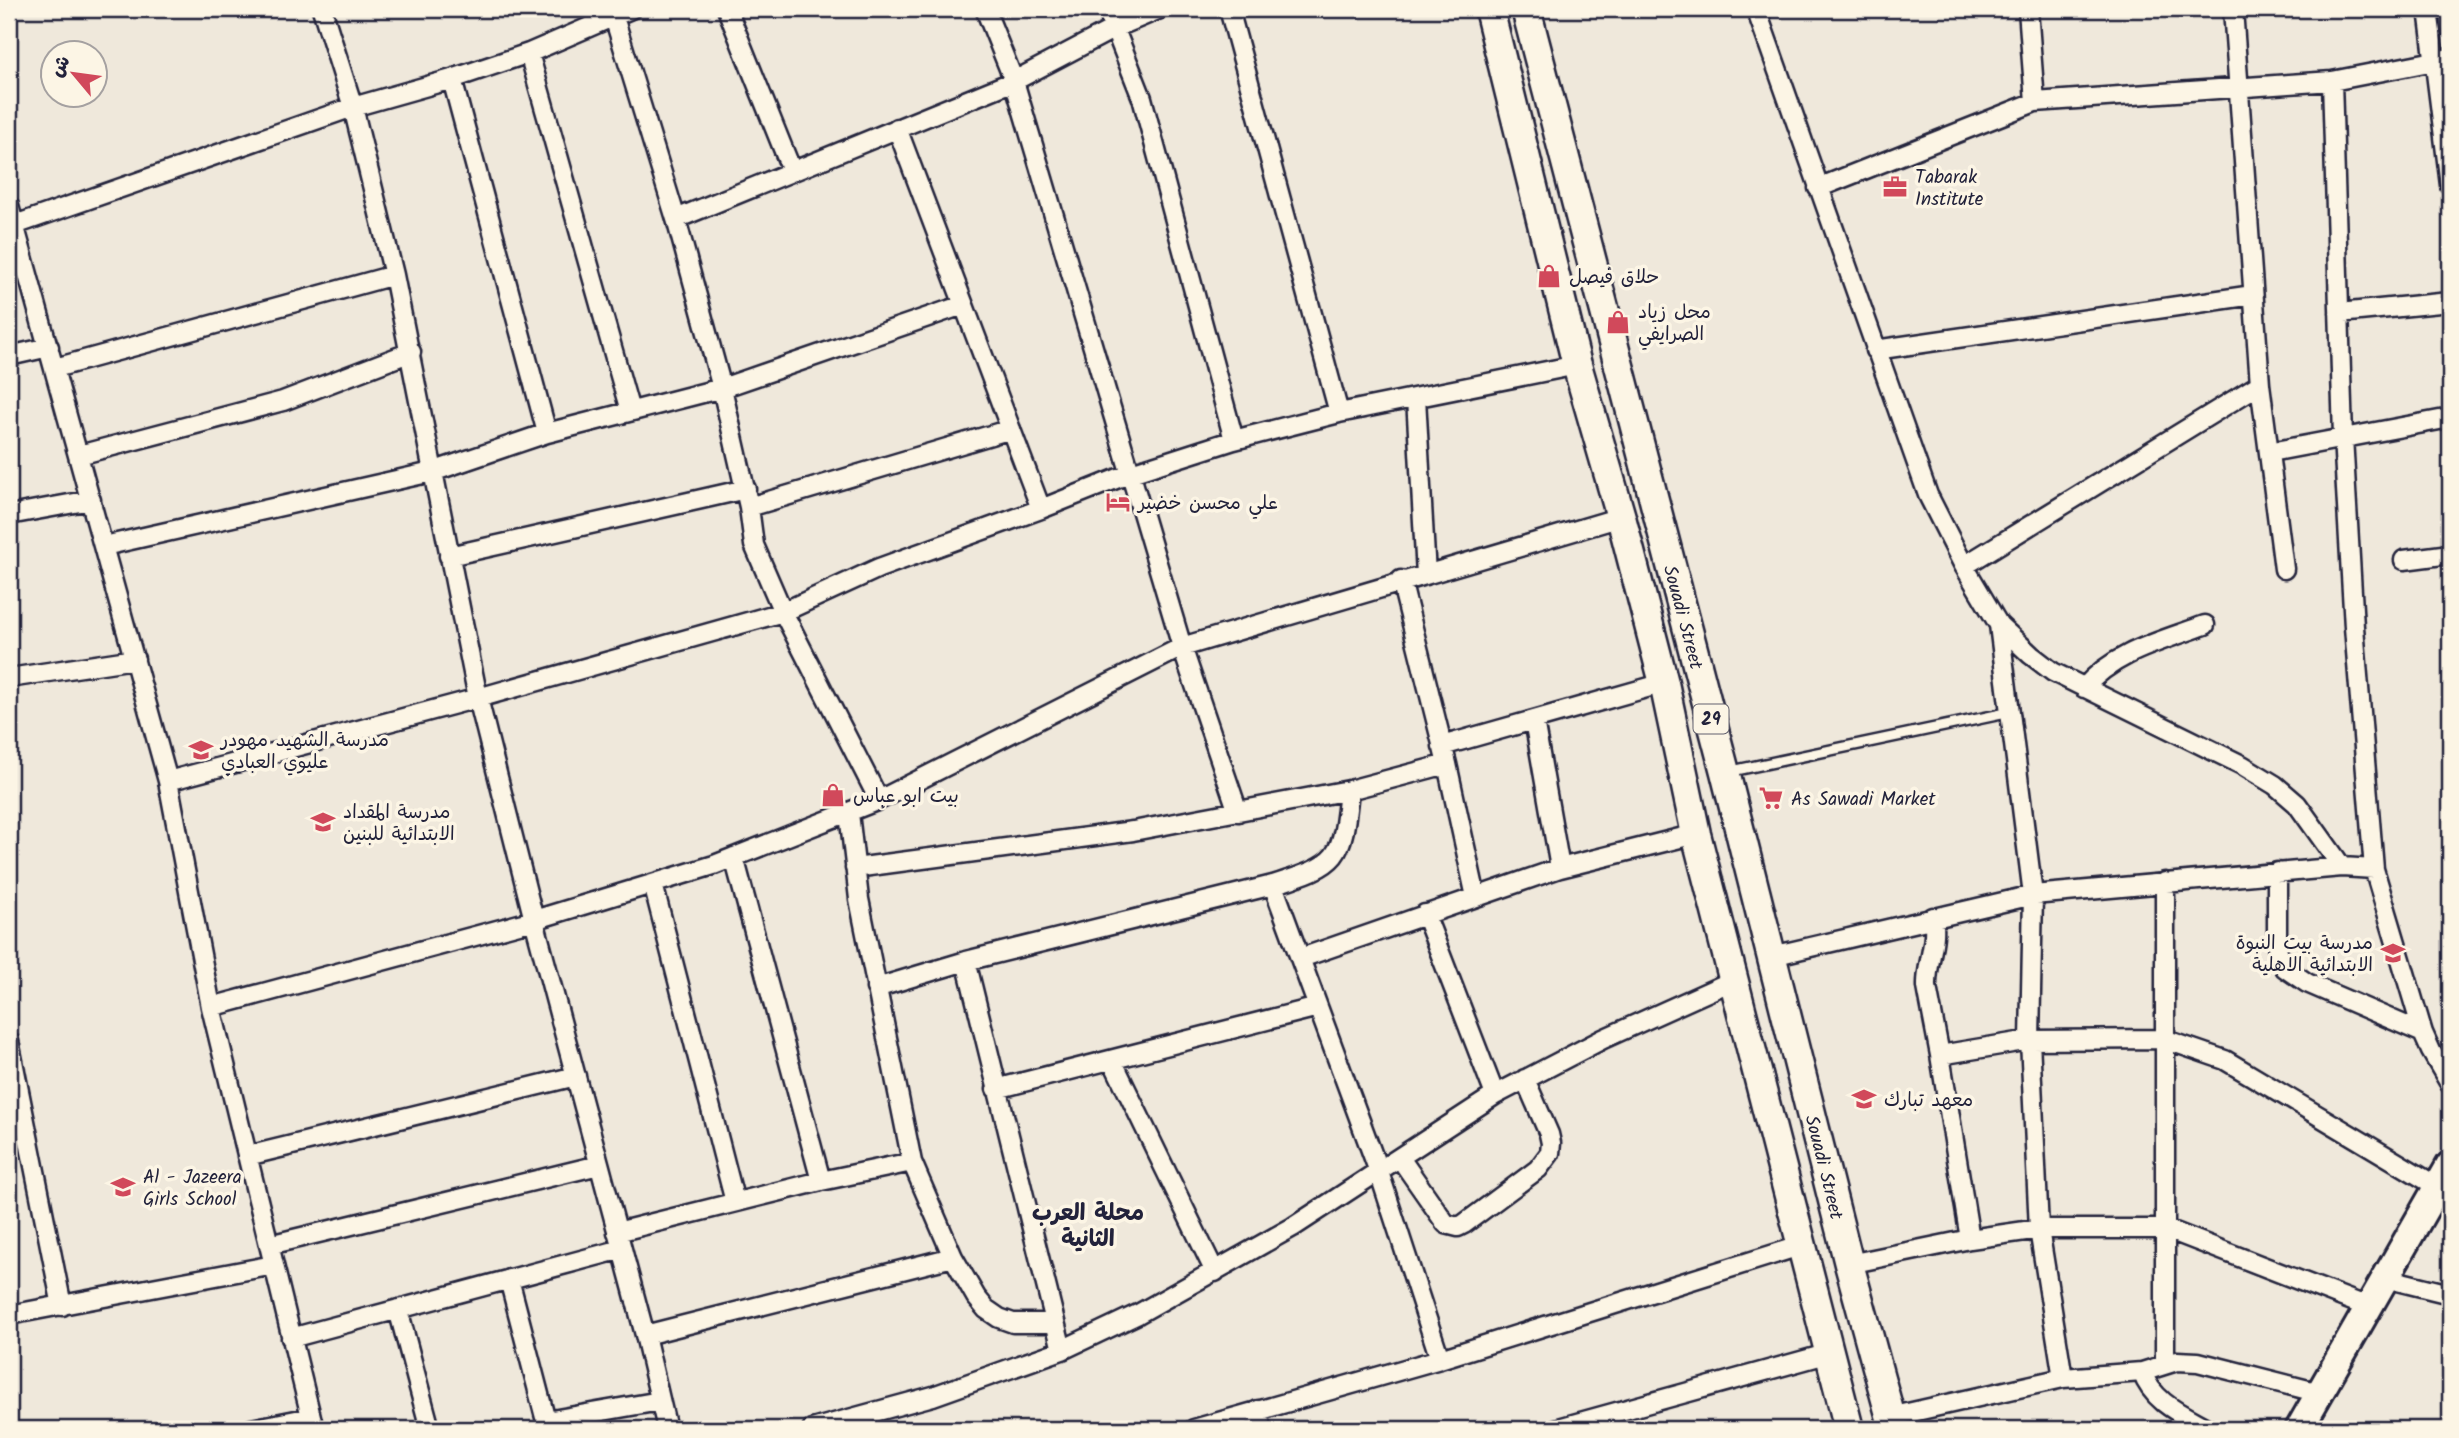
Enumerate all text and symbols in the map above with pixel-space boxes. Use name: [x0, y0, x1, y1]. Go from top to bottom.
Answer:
north arrow: [38, 38, 108, 108]
text: ش: [43, 50, 79, 83]
place label: Tabarak Institute: [1915, 163, 1984, 215]
office icon: Tabarak Institute: [1881, 173, 1909, 201]
shop icon: حلاق فيصل: [1535, 262, 1563, 290]
place label: حلاق فيصل: [1569, 263, 1659, 293]
place label: محل زياد الصرايفي: [1638, 298, 1711, 350]
shop icon: محل زياد الصرايفي: [1604, 308, 1632, 336]
hotel icon: علي محسن خضير: [1104, 488, 1132, 516]
place label: علي محسن خضير: [1136, 489, 1278, 519]
street label: Souadi Street: [1654, 562, 1711, 673]
road number: 29: [1694, 704, 1728, 734]
place label: مدرسة الشهيد مهودر عليوي العبادي: [219, 726, 389, 778]
school or university icon: مدرسة الشهيد مهودر عليوي العبادي: [187, 736, 215, 764]
shop icon: بيت ابو عباس: [819, 781, 847, 809]
place label: بيت ابو عباس: [853, 782, 959, 812]
supermarket icon: As Sawadi Market: [1757, 784, 1785, 812]
place label: As Sawadi Market: [1791, 785, 1936, 815]
place label: مدرسة المقداد الابتدائية للبنين: [343, 798, 455, 850]
school or university icon: مدرسة المقداد الابتدائية للبنين: [309, 808, 337, 836]
place label: مدرسة بيت النبوة الابتدائية الاهلية: [2236, 929, 2373, 981]
school or university icon: مدرسة بيت النبوة الابتدائية الاهلية: [2379, 939, 2407, 967]
school or university icon: معهد تبارك: [1850, 1085, 1878, 1113]
place label: معهد تبارك: [1884, 1086, 1973, 1116]
street label: Souadi Street: [1796, 1112, 1851, 1223]
place label: Al - Jazeera Girls School: [143, 1163, 242, 1215]
school or university icon: Al - Jazeera Girls School: [109, 1173, 137, 1201]
district label: محلة العرب الثانية: [1032, 1196, 1144, 1258]

